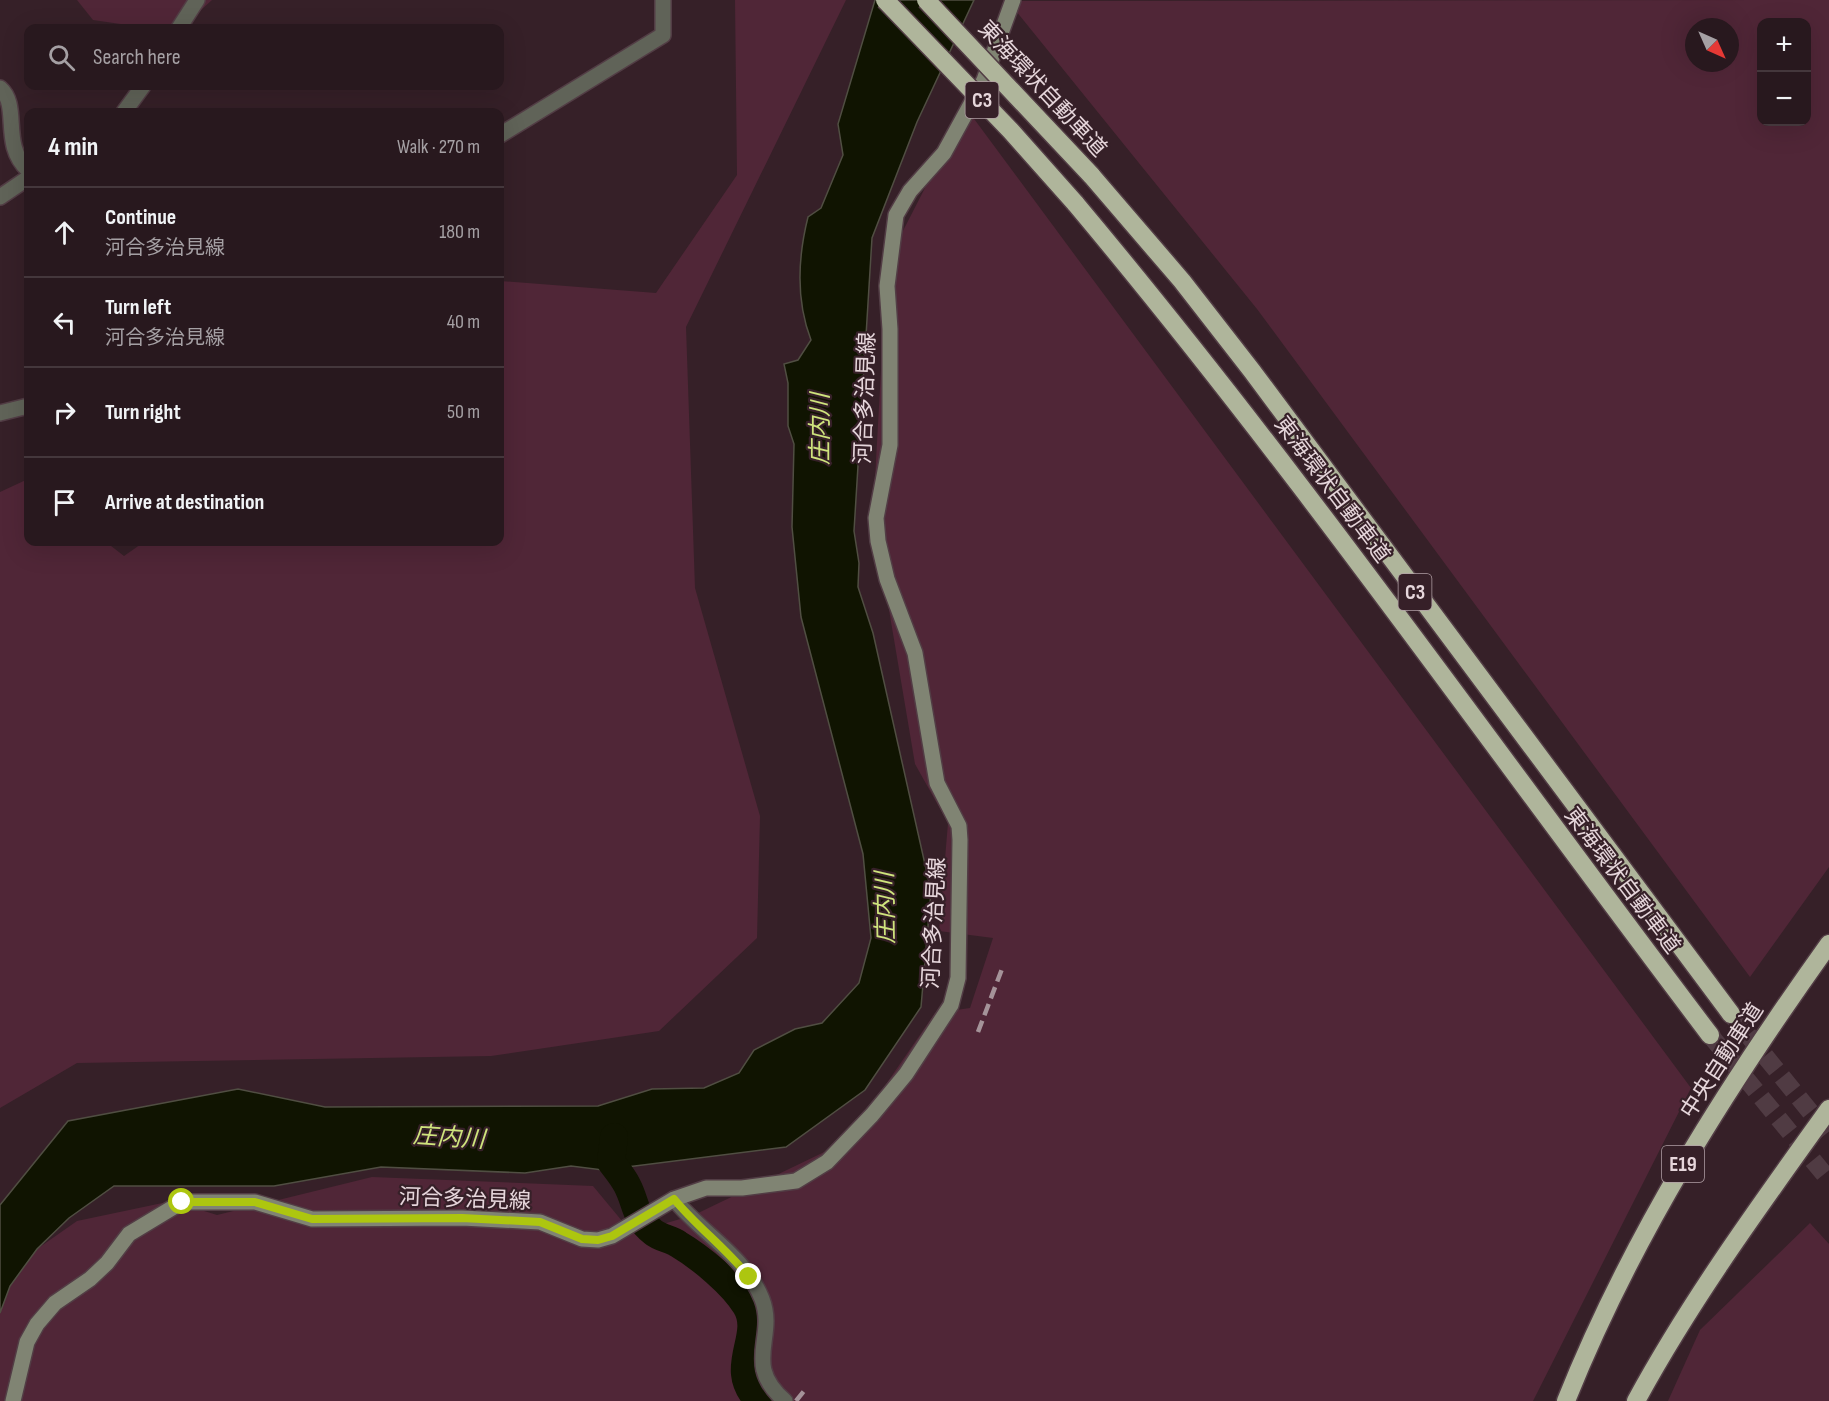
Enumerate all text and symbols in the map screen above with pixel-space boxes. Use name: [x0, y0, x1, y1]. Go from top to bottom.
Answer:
street label: 東海環状自動車道: [972, 15, 1112, 163]
north arrow: [1685, 18, 1739, 72]
map controls: [1757, 18, 1811, 126]
button: +: [1757, 18, 1811, 72]
search box: [24, 24, 504, 90]
icon: search: [45, 41, 78, 74]
text: Search here: [93, 44, 180, 71]
button: −: [1757, 72, 1811, 126]
road number: C3: [966, 82, 998, 118]
text: 4 min: [48, 132, 98, 163]
text: Walk · 270 m: [397, 135, 480, 159]
text: Continue: [105, 204, 176, 231]
icon: ahead: [48, 216, 81, 249]
text: 180 m: [439, 220, 480, 244]
text: 河合多治見線: [105, 236, 225, 260]
text: Turn left: [105, 294, 171, 321]
icon: left: [48, 306, 81, 339]
text: 40 m: [447, 310, 480, 334]
text: 河合多治見線: [105, 326, 225, 350]
street label: 河合多治見線: [850, 332, 881, 464]
water label: 庄内川: [806, 390, 835, 465]
icon: right: [48, 396, 81, 429]
text: Turn right: [105, 399, 181, 426]
text: 50 m: [447, 400, 480, 424]
street label: 東海環状自動車道: [1268, 411, 1396, 568]
icon: arrive: [48, 486, 81, 519]
text: Arrive at destination: [105, 489, 264, 516]
road number: C3: [1398, 574, 1432, 610]
street label: 東海環状自動車道: [1558, 802, 1686, 959]
street label: 河合多治見線: [918, 856, 951, 990]
water label: 庄内川: [870, 869, 901, 944]
street label: 中央自動車道: [1675, 998, 1770, 1124]
water label: 庄内川: [412, 1121, 489, 1155]
road number: E19: [1662, 1146, 1704, 1182]
street label: 河合多治見線: [399, 1184, 531, 1215]
route start: [168, 1188, 194, 1214]
route end: [735, 1263, 761, 1289]

